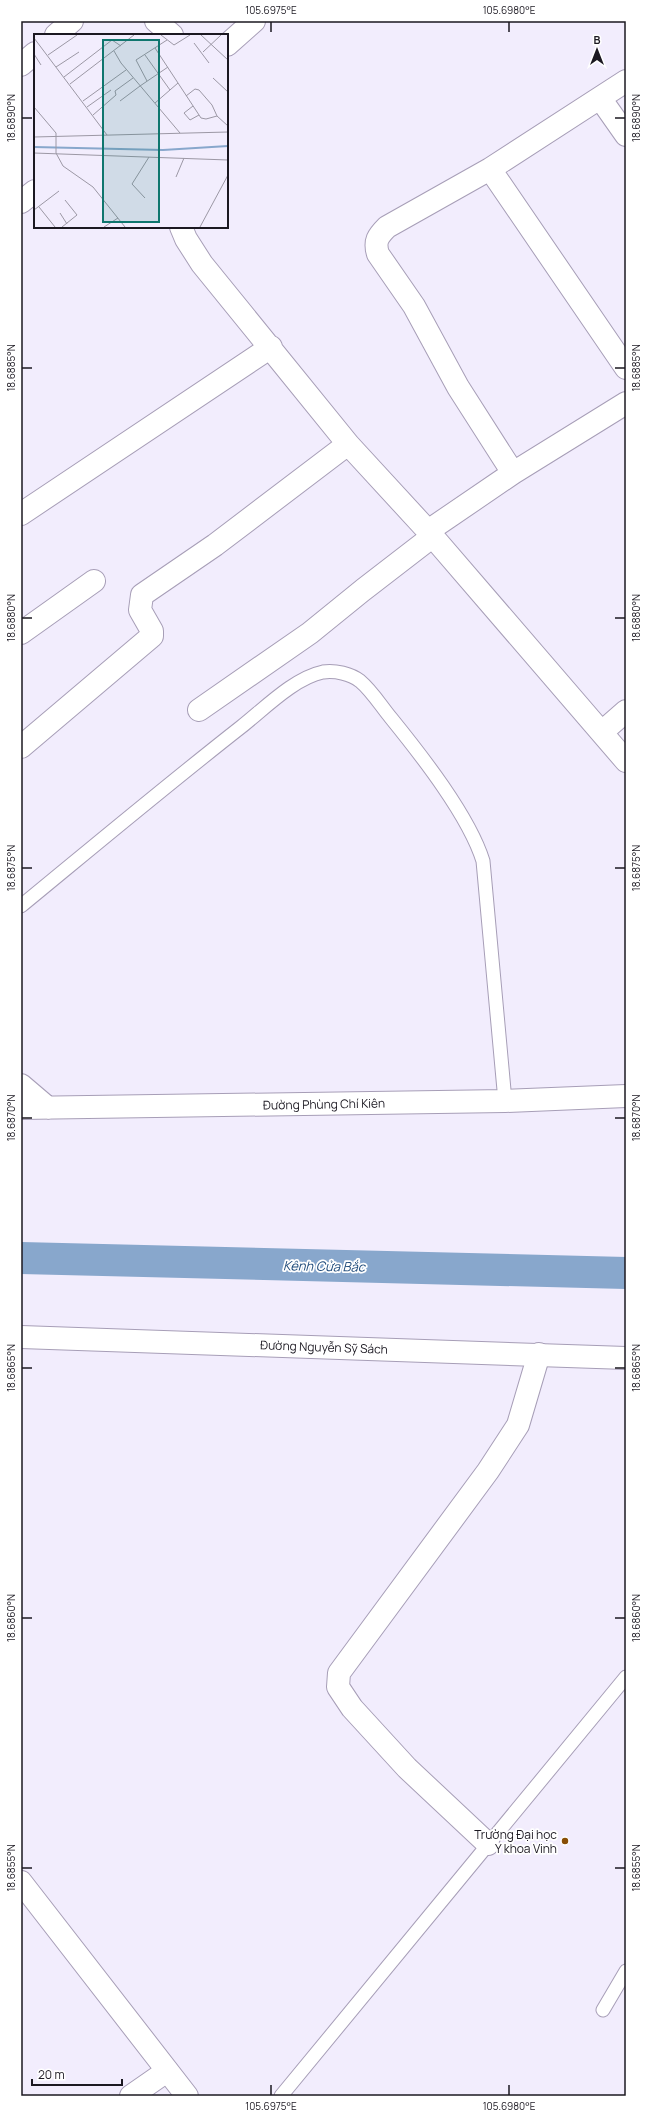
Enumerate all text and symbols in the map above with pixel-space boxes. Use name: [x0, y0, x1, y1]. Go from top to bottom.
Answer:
text: 105.6975°E: [245, 3, 297, 17]
text: 105.6980°E: [483, 3, 536, 17]
north arrow: [577, 30, 617, 70]
text: B: [594, 32, 601, 47]
inset map: [34, 34, 228, 228]
text: 18.6890°N: [4, 94, 18, 142]
text: 18.6890°N: [629, 94, 643, 142]
text: 18.6885°N: [4, 344, 18, 392]
text: 18.6885°N: [629, 344, 643, 392]
text: 18.6880°N: [4, 594, 18, 642]
text: 18.6880°N: [629, 594, 643, 642]
text: 18.6875°N: [4, 845, 18, 891]
text: 18.6875°N: [629, 845, 643, 891]
text: 18.6870°N: [4, 1094, 18, 1141]
street label: Đường Phùng Chí Kiên: [263, 1094, 385, 1114]
text: 18.6870°N: [629, 1094, 643, 1141]
water label: Kênh Cửa Bắc: [283, 1256, 367, 1276]
street label: Đường Nguyễn Sỹ Sách: [260, 1336, 388, 1358]
text: 18.6865°N: [4, 1344, 18, 1392]
text: 18.6865°N: [629, 1344, 643, 1392]
text: 18.6860°N: [4, 1594, 18, 1642]
text: 18.6860°N: [629, 1594, 643, 1642]
place label: Trường Đại học Y khoa Vinh: [474, 1826, 557, 1857]
marker: Trường Đại học Y khoa Vinh: [560, 1836, 570, 1846]
text: 18.6855°N: [4, 1844, 18, 1892]
text: 18.6855°N: [629, 1844, 643, 1892]
scale bar: [32, 2061, 122, 2087]
text: 20 m: [38, 2066, 65, 2083]
text: 105.6975°E: [245, 2099, 297, 2113]
text: 105.6980°E: [483, 2099, 536, 2113]

